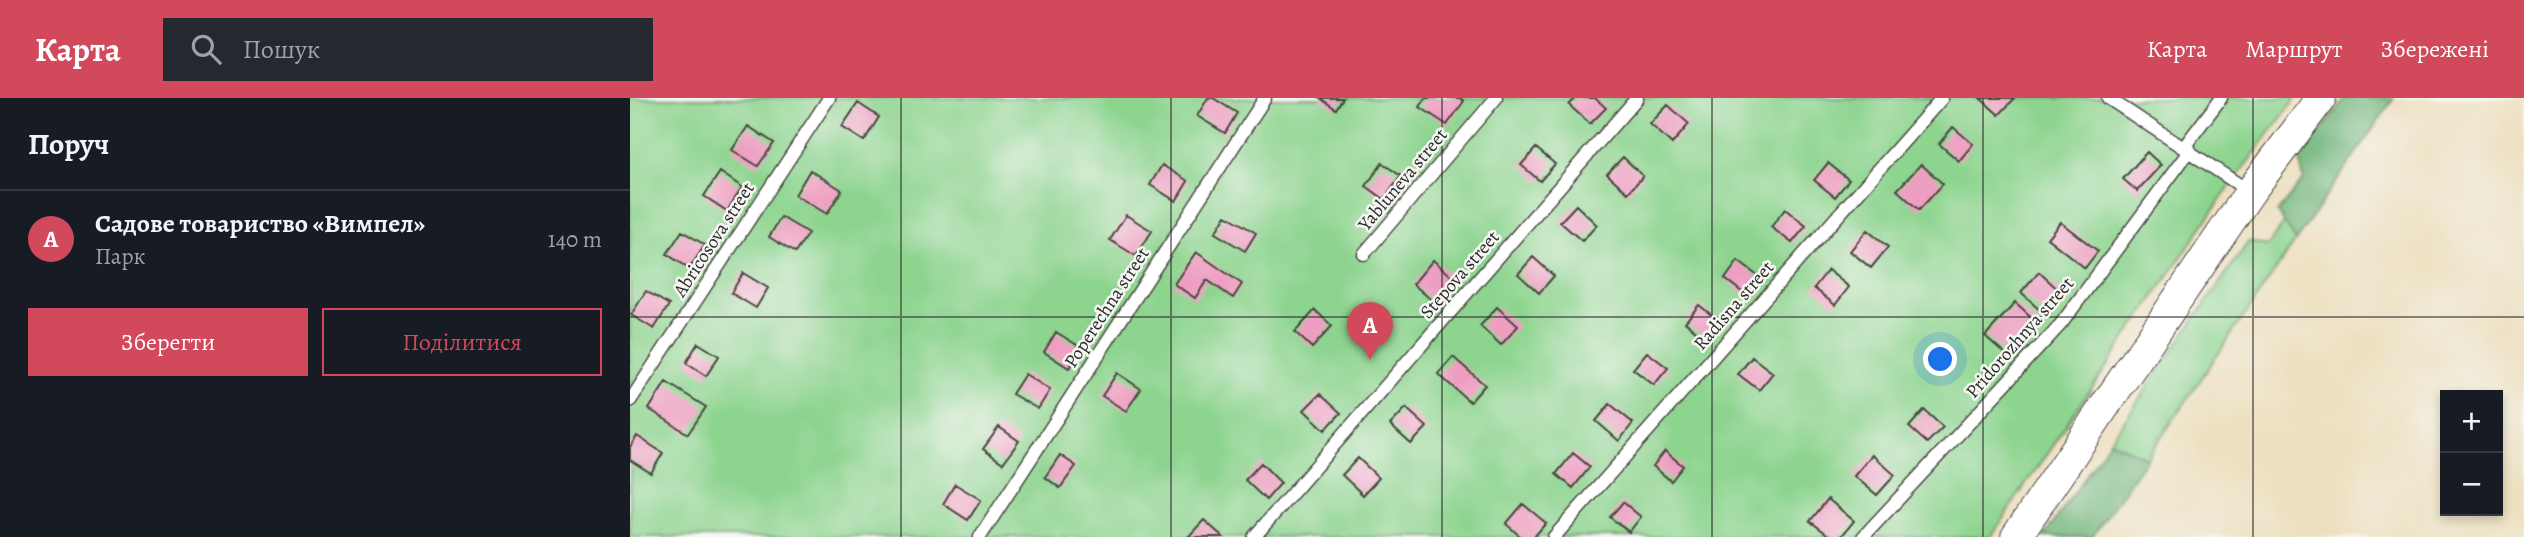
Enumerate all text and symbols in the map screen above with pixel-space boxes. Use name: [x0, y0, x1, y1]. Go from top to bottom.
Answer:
search box: [163, 18, 653, 81]
text: Карта: [35, 27, 121, 72]
icon: search: [187, 30, 225, 68]
text: Пошук: [243, 32, 320, 67]
text: Карта: [2147, 33, 2207, 65]
text: Маршрут: [2245, 33, 2342, 65]
text: Збережені: [2380, 33, 2489, 65]
street label: Yabluneva street: [1352, 123, 1453, 237]
text: Поруч: [28, 124, 109, 164]
street label: Abricosova street: [666, 177, 761, 303]
text: Садове товариство «Вимпел»: [95, 206, 425, 241]
text: A: [44, 224, 58, 255]
text: 140 m: [548, 224, 602, 255]
street label: Stepova street: [1414, 225, 1505, 324]
text: Парк: [95, 241, 146, 272]
street label: Poperechna street: [1058, 242, 1156, 373]
street label: Radisna street: [1688, 255, 1780, 356]
street label: Pridorozhnya street: [1960, 271, 2080, 404]
pin: A: [1347, 302, 1393, 360]
button: Зберегти: [28, 308, 308, 376]
button: Поділитися: [322, 308, 602, 376]
your location: [1923, 342, 1957, 376]
map controls: [2440, 390, 2503, 516]
button: +: [2440, 390, 2503, 453]
button: −: [2440, 453, 2503, 516]

